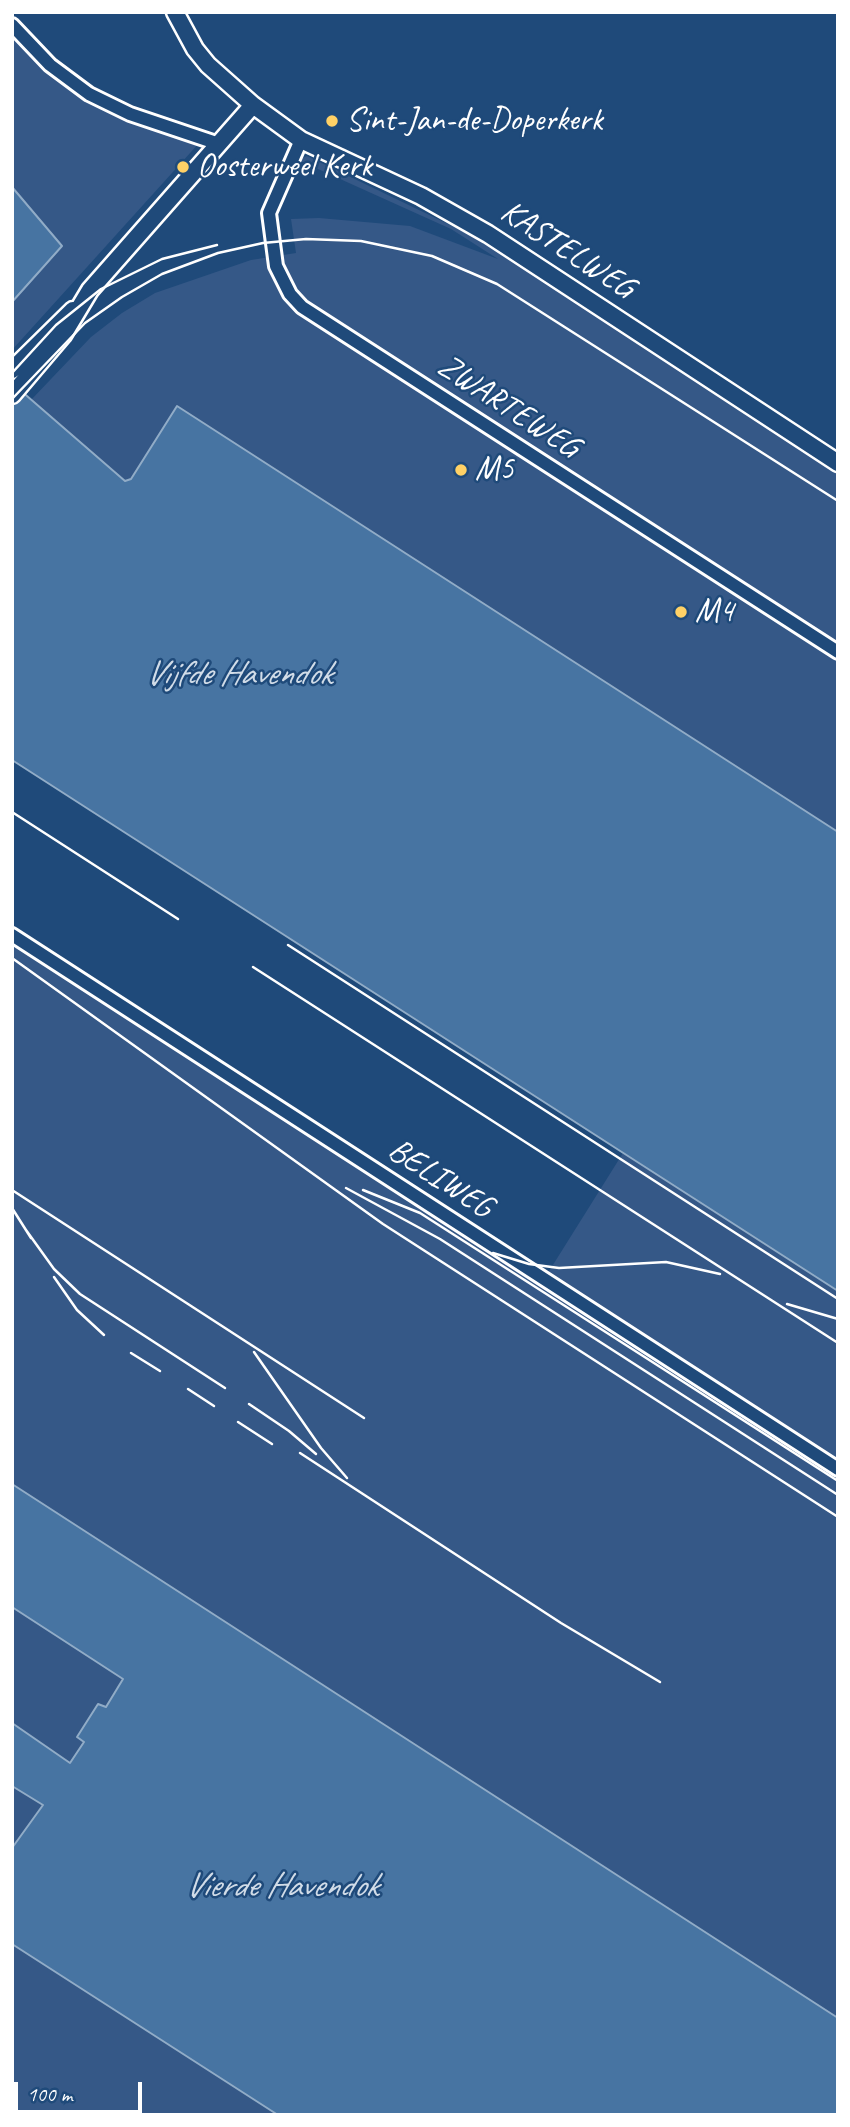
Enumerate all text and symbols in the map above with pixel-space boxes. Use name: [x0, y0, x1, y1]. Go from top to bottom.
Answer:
place label: Sint-Jan-de-Doperkerk: [346, 101, 602, 141]
marker: Sint-Jan-de-Doperkerk: [324, 113, 340, 129]
place label: Oosterweel Kerk: [197, 147, 372, 187]
marker: Oosterweel Kerk: [175, 159, 191, 175]
street label: KASTELWEG: [493, 192, 641, 308]
street label: ZWARTEWEG: [430, 347, 586, 467]
place label: M5: [475, 450, 514, 490]
marker: M5: [453, 462, 469, 478]
place label: M4: [695, 592, 734, 632]
marker: M4: [673, 604, 689, 620]
water label: Vijfde Havendok: [145, 654, 331, 696]
street label: BELIWEG: [380, 1131, 500, 1227]
water label: Vierde Havendok: [184, 1866, 378, 1908]
scale bar: [18, 2068, 145, 2112]
text: 100 m: [27, 2081, 72, 2107]

